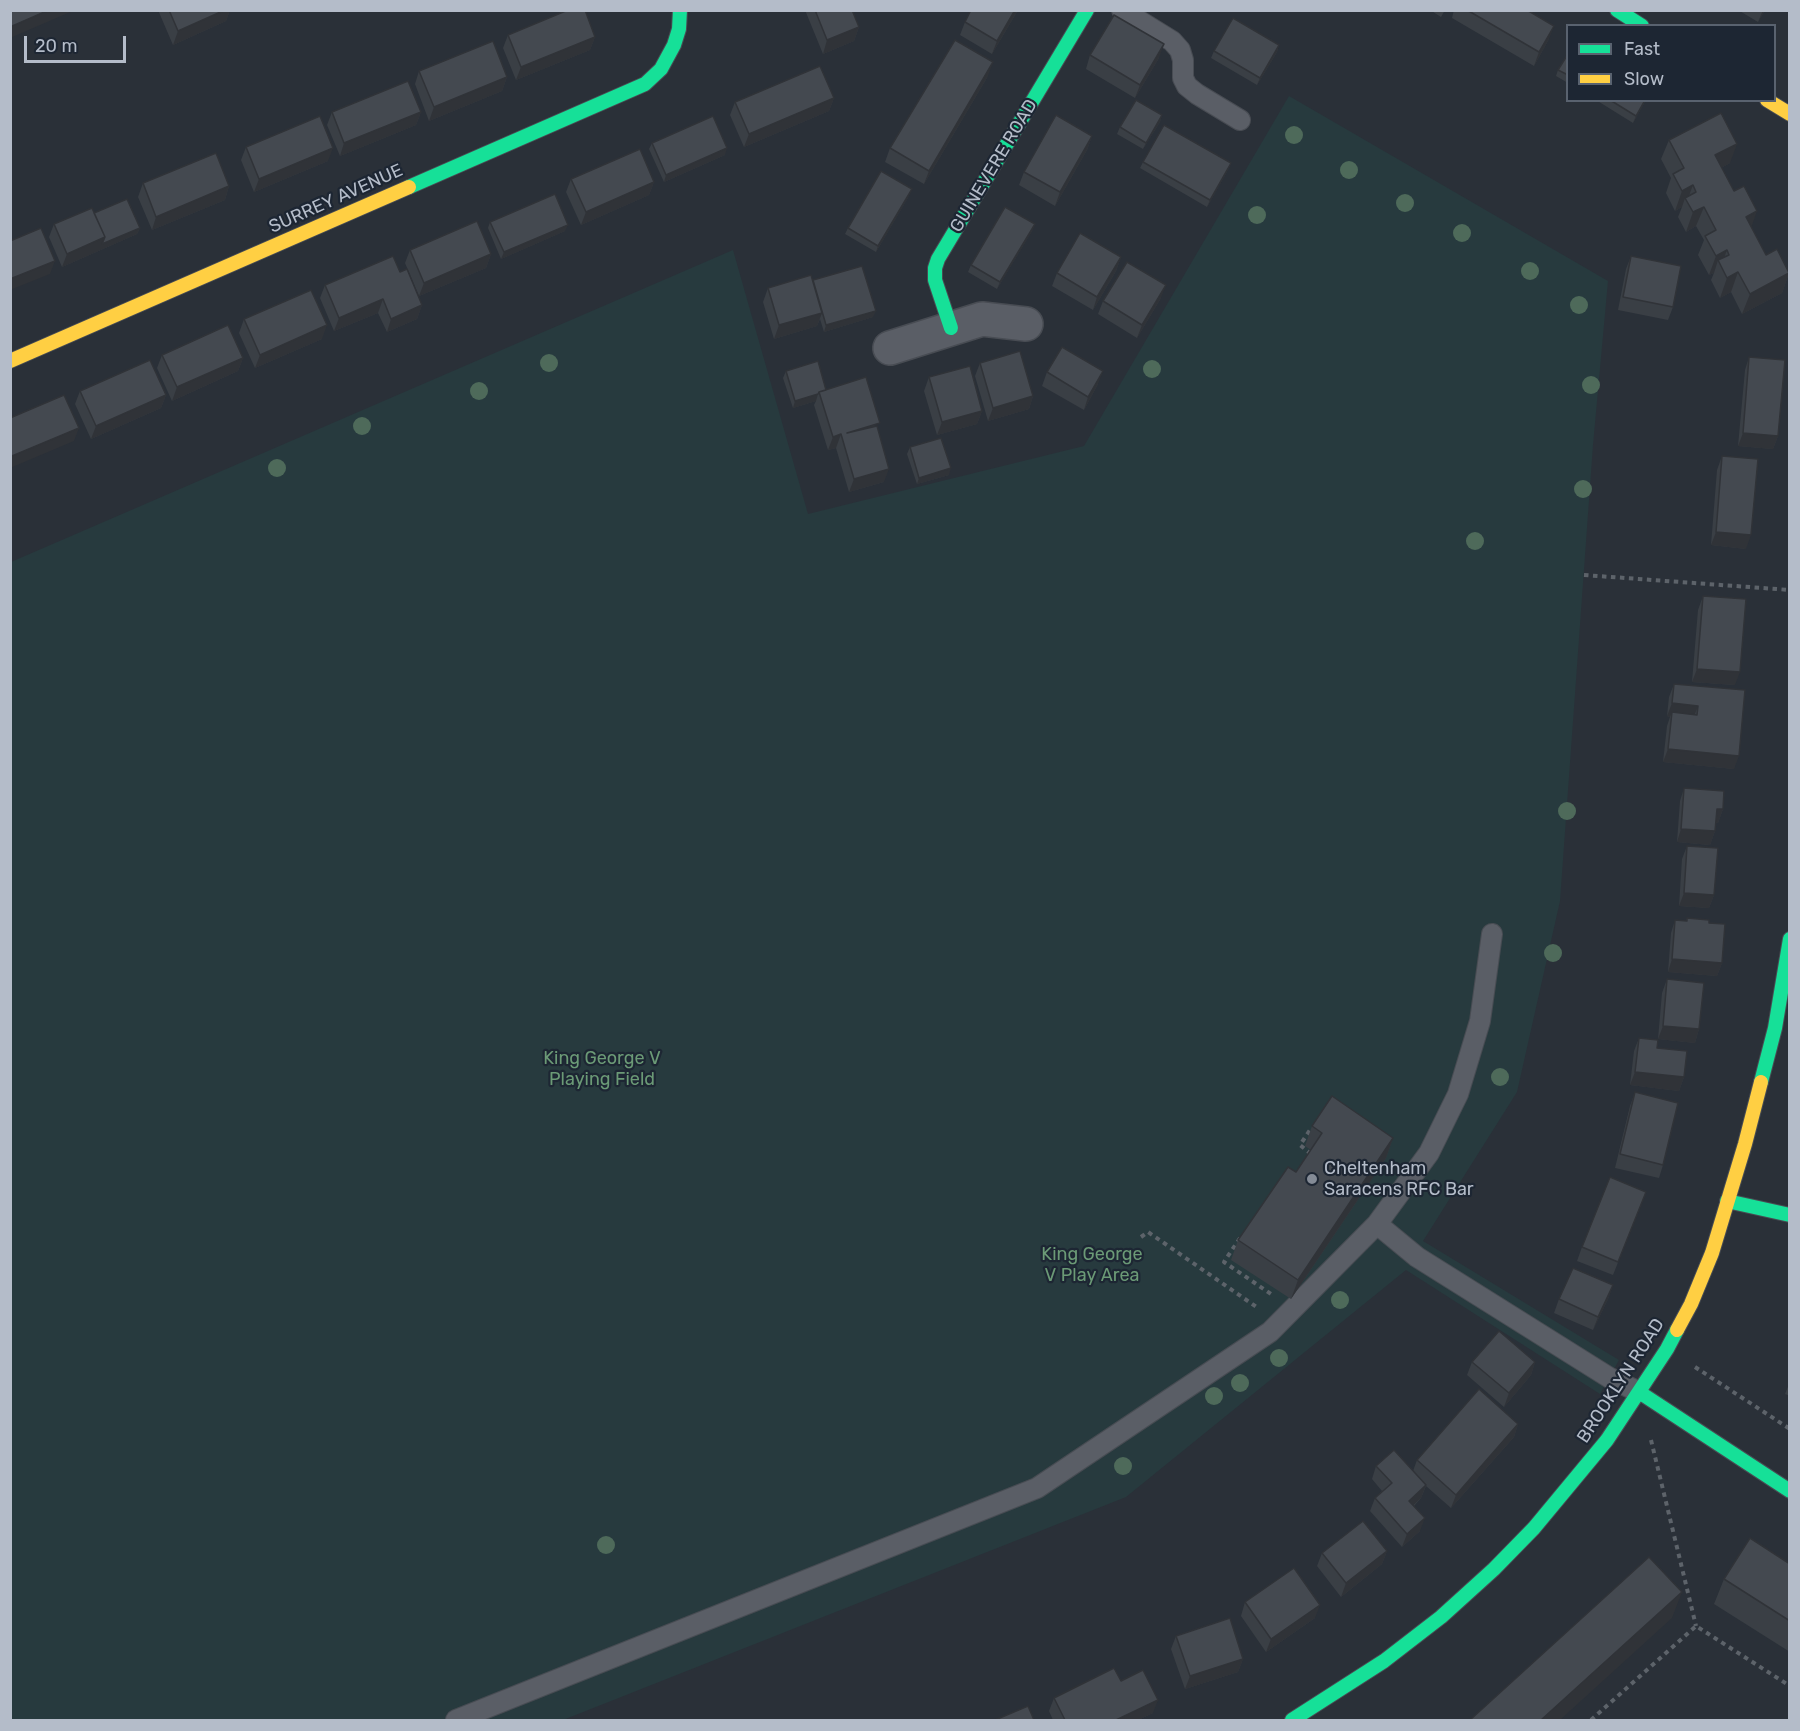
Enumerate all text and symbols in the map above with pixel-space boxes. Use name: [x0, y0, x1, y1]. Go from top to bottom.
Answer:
scale bar: [27, 24, 129, 62]
legend: [1566, 24, 1776, 102]
text: 20 m: [35, 35, 77, 57]
text: Fast: [1624, 38, 1660, 60]
text: Slow: [1624, 68, 1664, 90]
street label: GUINEVERE ROAD: [946, 96, 1042, 236]
street label: SURREY AVENUE: [266, 160, 406, 238]
park label: King George V Playing Field: [543, 1048, 661, 1090]
place label: Cheltenham Saracens RFC Bar: [1324, 1158, 1474, 1200]
marker: Cheltenham Saracens RFC Bar: [1305, 1172, 1319, 1186]
park label: King George V Play Area: [1041, 1244, 1143, 1286]
street label: BROOKLYN ROAD: [1573, 1315, 1669, 1447]

